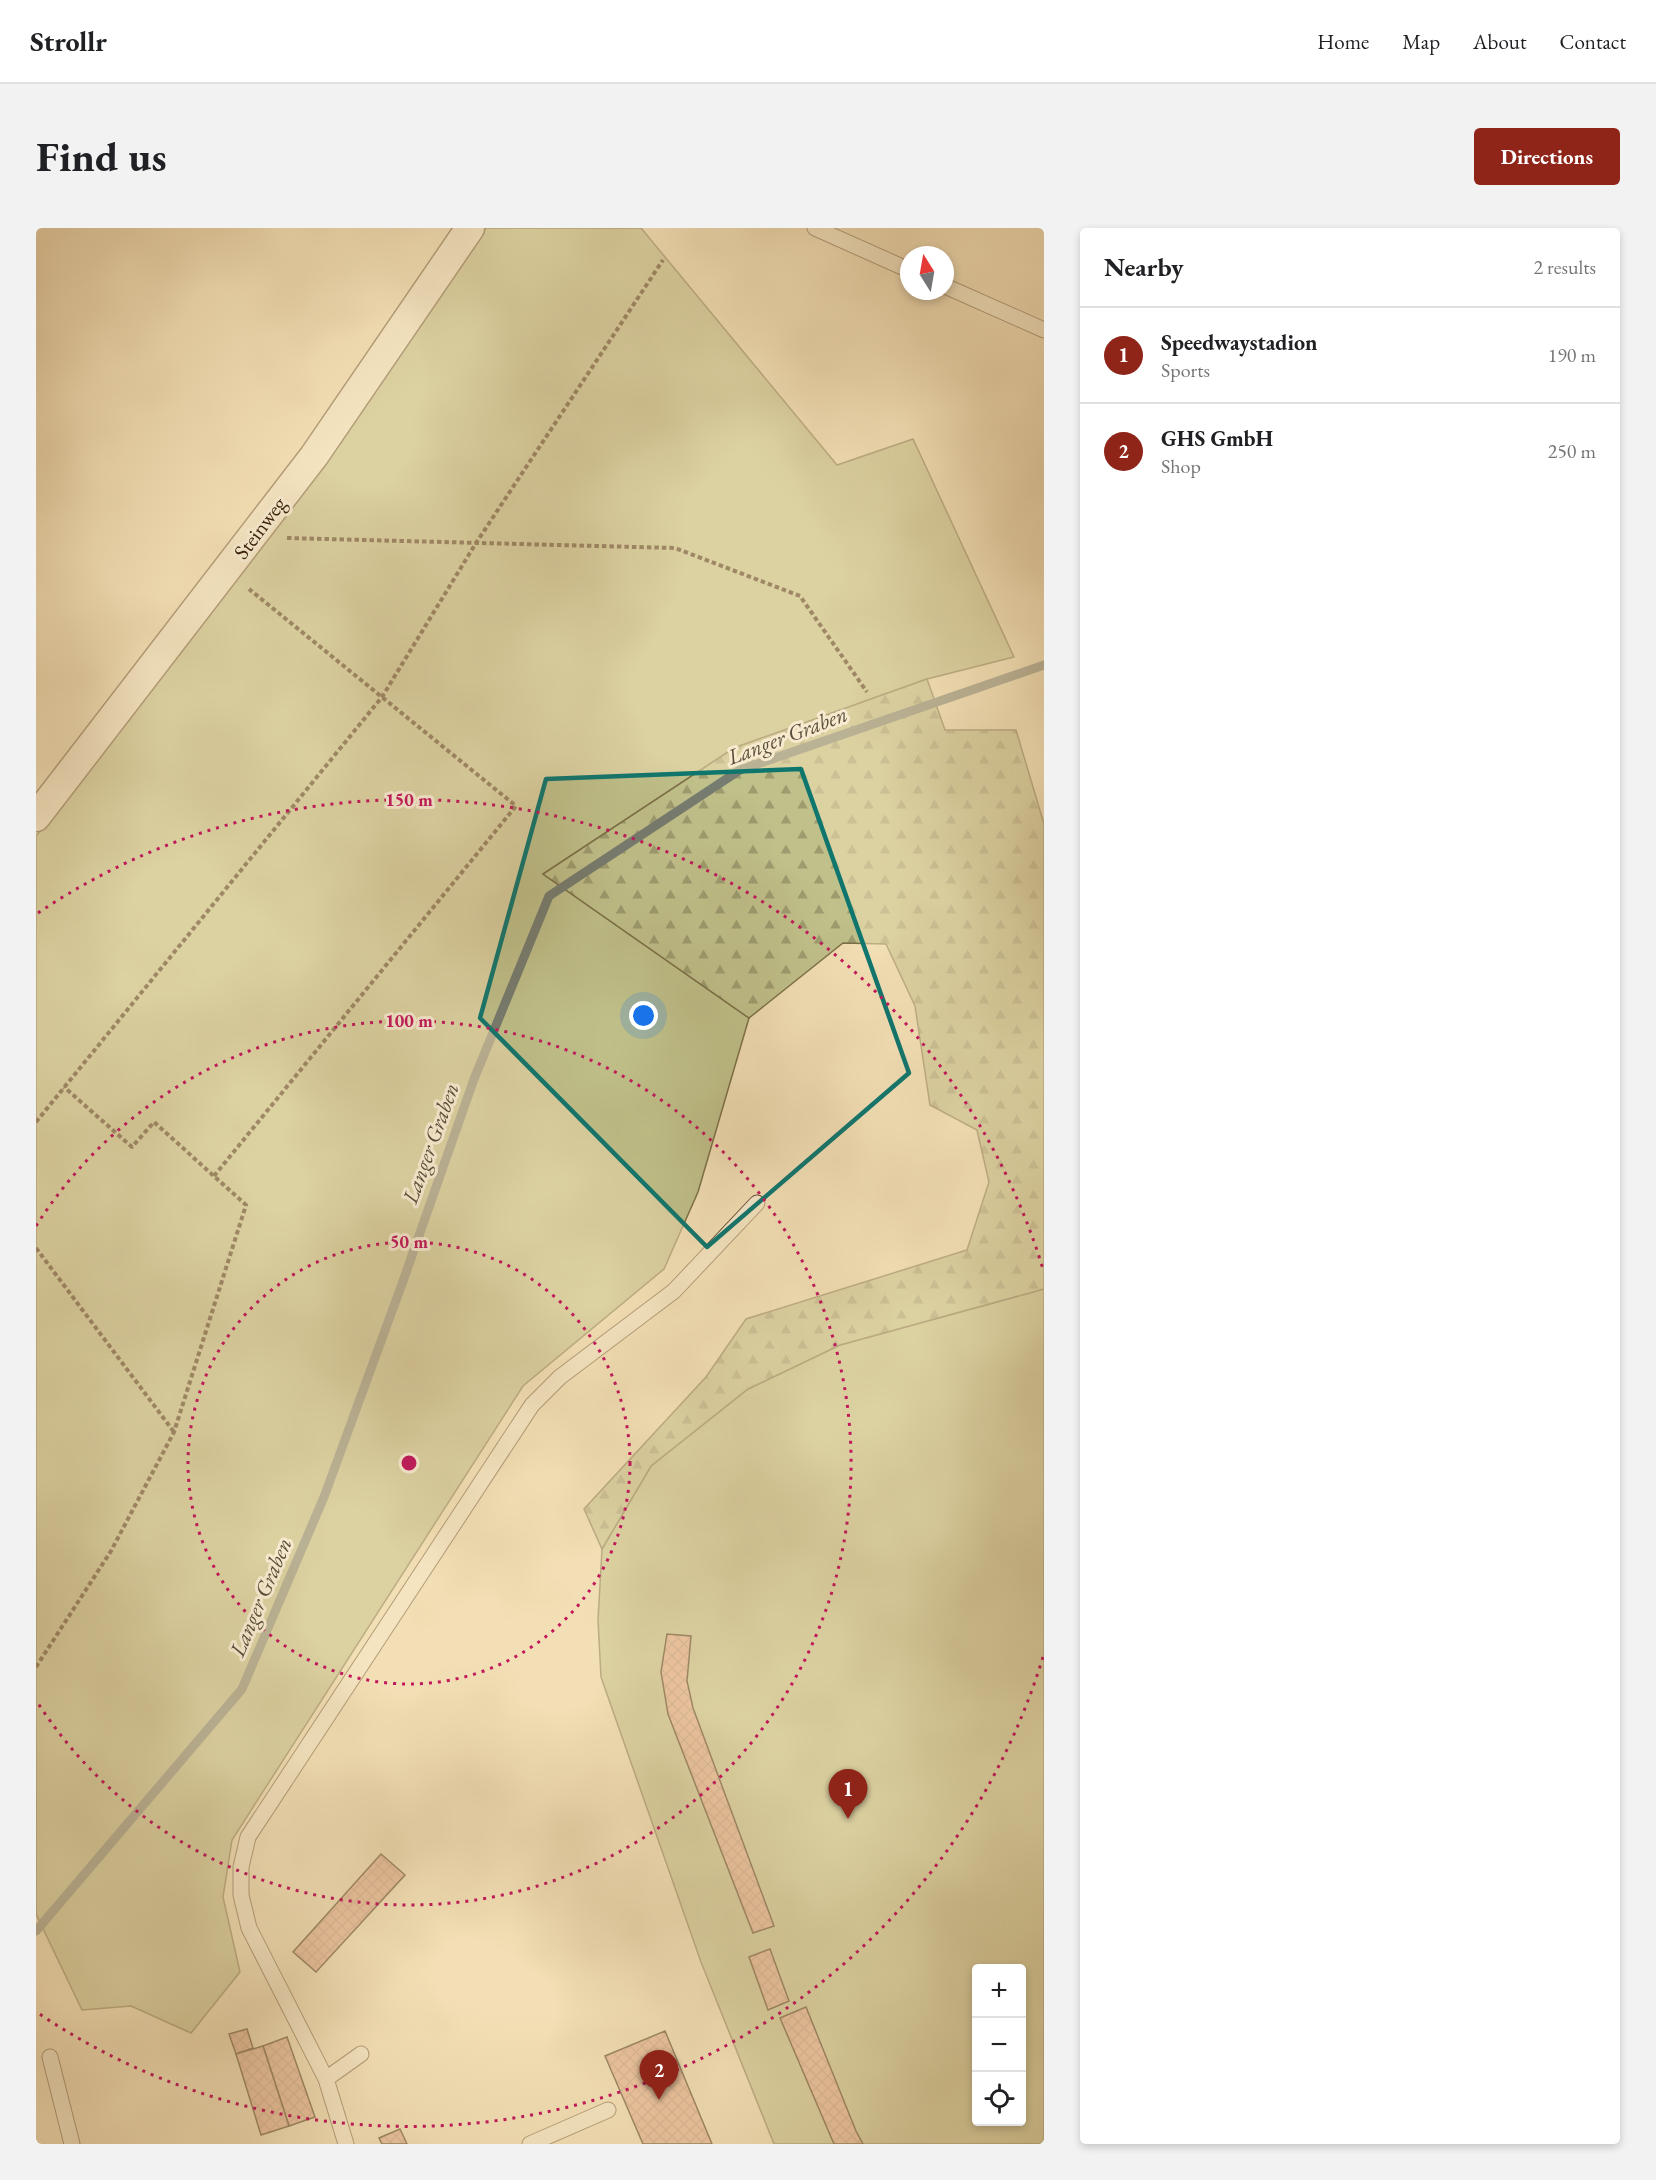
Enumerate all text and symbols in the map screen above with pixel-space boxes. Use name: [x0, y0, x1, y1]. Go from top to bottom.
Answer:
text: Strollr: [30, 23, 107, 59]
text: Home: [1317, 28, 1369, 55]
text: Map: [1402, 28, 1440, 55]
text: About: [1473, 28, 1526, 55]
text: Contact: [1559, 28, 1626, 55]
button: Directions: [1474, 128, 1620, 185]
text: Find us: [36, 129, 167, 184]
north arrow: [900, 246, 954, 300]
text: Nearby: [1104, 250, 1184, 284]
text: 2 results: [1533, 254, 1596, 280]
text: Speedwaystadion: [1161, 328, 1318, 357]
text: 1: [1118, 342, 1129, 368]
text: 190 m: [1548, 342, 1596, 368]
text: Sports: [1161, 357, 1210, 383]
text: GHS GmbH: [1161, 424, 1273, 453]
text: 2: [1118, 438, 1129, 464]
text: 250 m: [1548, 438, 1596, 464]
text: Shop: [1161, 453, 1201, 479]
street label: Steinweg: [227, 490, 292, 564]
water label: Langer Graben: [722, 699, 851, 772]
text: 150 m: [385, 788, 433, 811]
your location: [629, 1001, 658, 1030]
text: 100 m: [385, 1009, 433, 1032]
water label: Langer Graben: [395, 1079, 466, 1208]
text: 50 m: [390, 1230, 428, 1253]
centre of rings: [399, 1453, 419, 1473]
water label: Langer Graben: [222, 1534, 298, 1662]
pin: 1: [828, 1770, 868, 1819]
map controls: [972, 1964, 1026, 2126]
button: +: [972, 1964, 1026, 2018]
button: −: [972, 2018, 1026, 2072]
pin: 2: [640, 2050, 678, 2100]
button: locate: [972, 2072, 1026, 2126]

